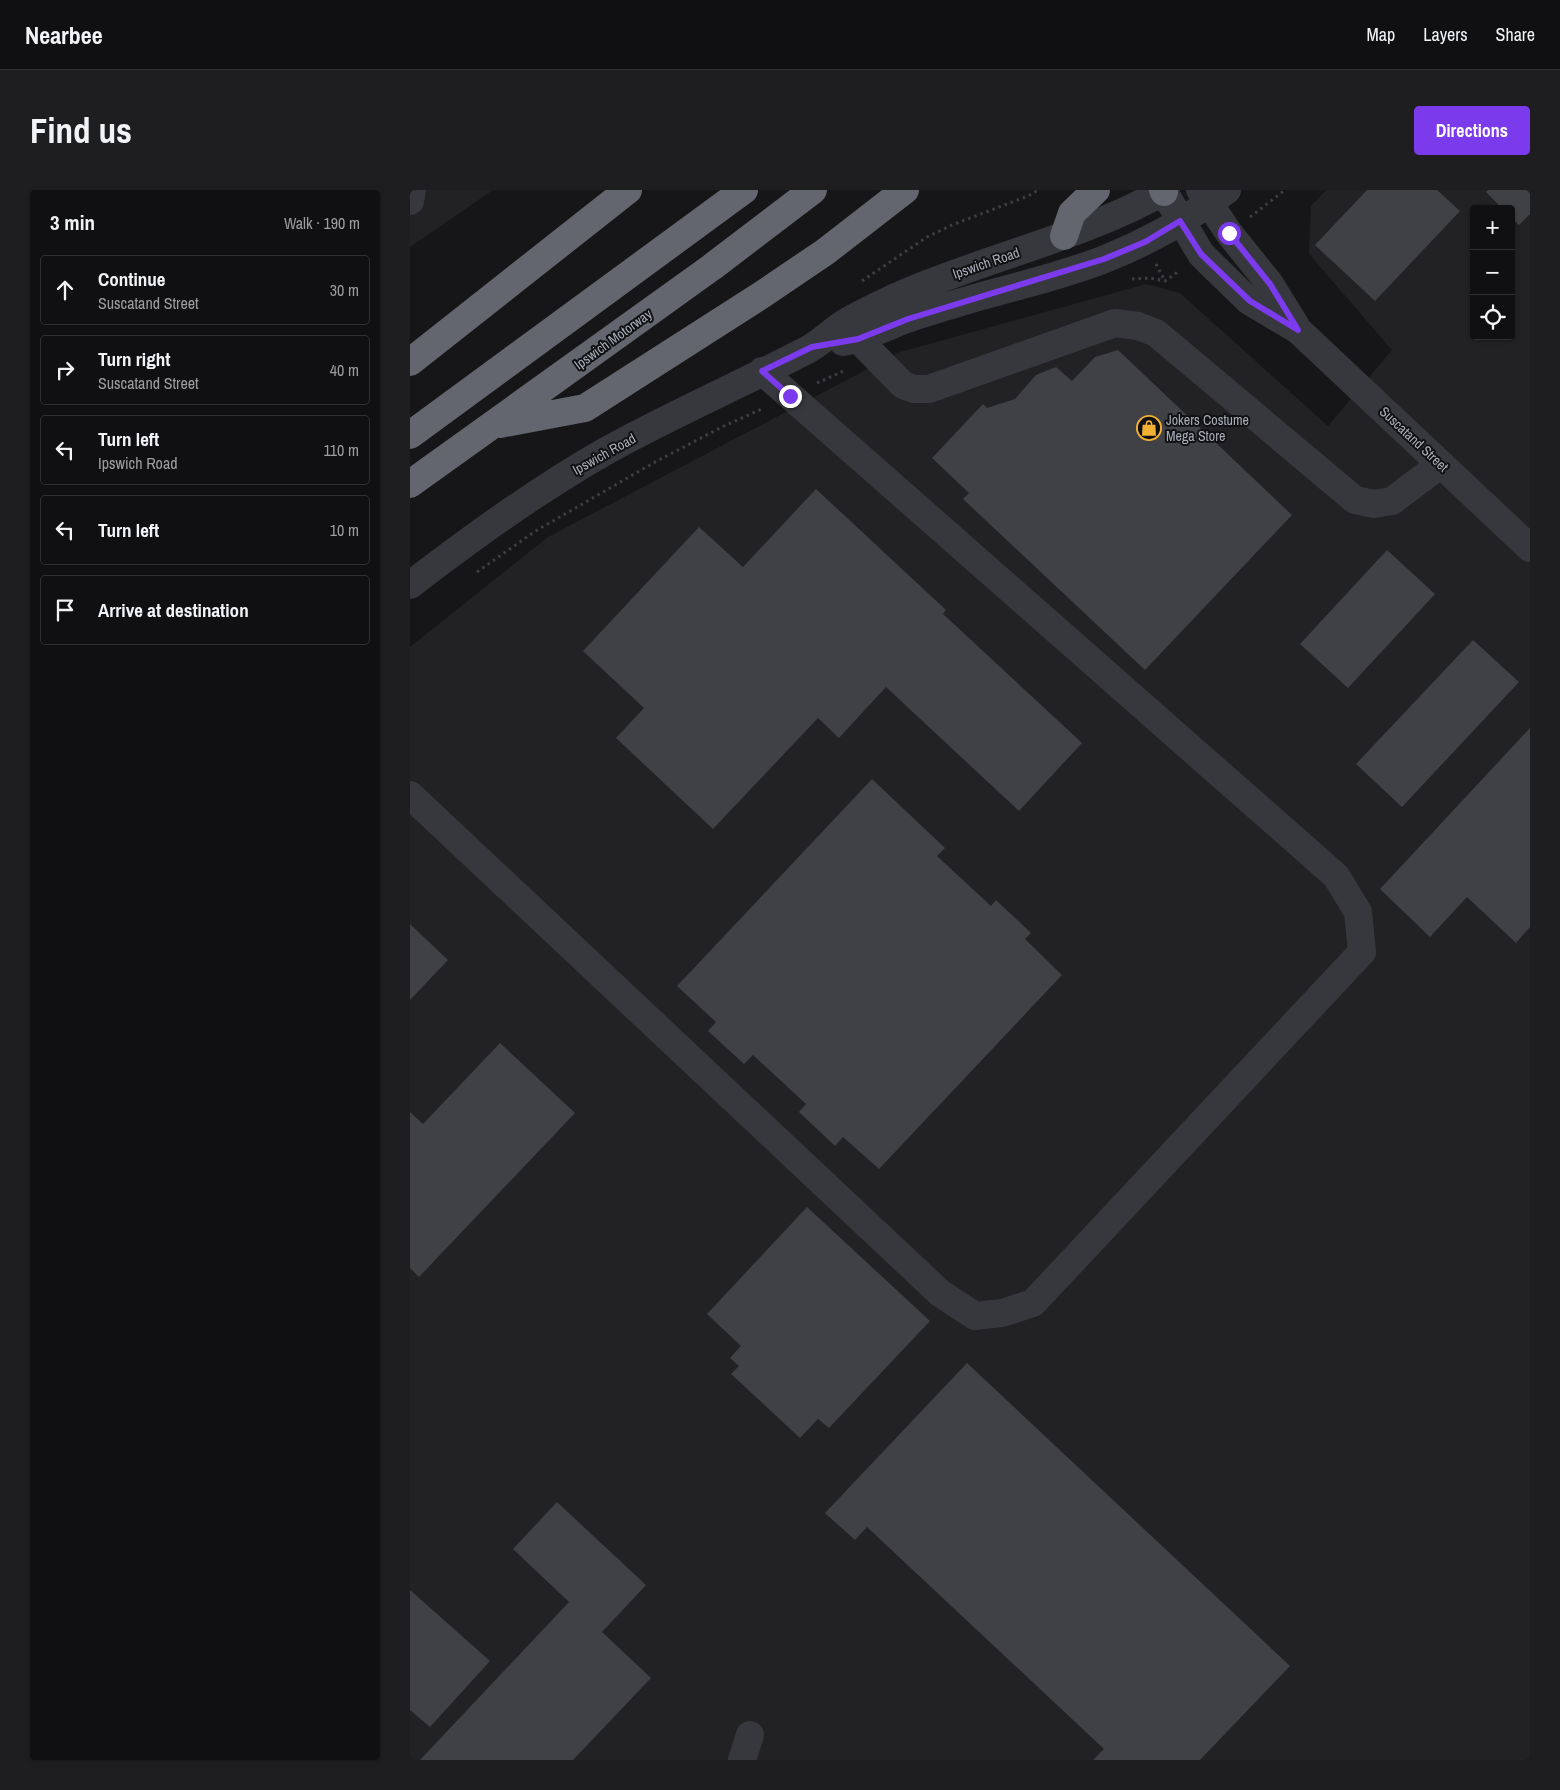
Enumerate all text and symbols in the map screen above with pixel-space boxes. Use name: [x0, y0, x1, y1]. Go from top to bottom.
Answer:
text: Nearbee: [25, 19, 103, 51]
text: Map: [1367, 22, 1395, 47]
text: Layers: [1423, 22, 1468, 47]
text: Share: [1496, 22, 1535, 47]
button: Directions: [1414, 106, 1530, 155]
text: Find us: [30, 107, 132, 154]
map controls: [1470, 205, 1515, 340]
button: +: [1470, 205, 1515, 250]
text: 3 min: [50, 208, 95, 237]
text: Walk · 190 m: [284, 212, 360, 234]
route start: [1218, 222, 1241, 245]
street label: Ipswich Road: [950, 243, 1022, 283]
button: −: [1470, 250, 1515, 295]
text: Continue: [98, 266, 166, 292]
icon: ahead: [51, 276, 79, 304]
text: 30 m: [330, 279, 359, 301]
text: Suscatand Street: [98, 292, 199, 314]
button: locate: [1470, 295, 1515, 340]
street label: Ipswich Motorway: [571, 305, 656, 373]
text: Turn right: [98, 346, 170, 372]
icon: right: [51, 356, 79, 384]
text: 40 m: [330, 359, 359, 381]
text: Suscatand Street: [98, 372, 199, 394]
route end: [779, 385, 802, 408]
street label: Suscatand Street: [1376, 402, 1452, 476]
place label: Jokers Costume Mega Store: [1166, 411, 1249, 445]
shop icon: Jokers Costume Mega Store: [1136, 415, 1162, 441]
text: Turn left: [98, 426, 159, 452]
street label: Ipswich Road: [569, 429, 639, 479]
icon: left: [51, 436, 79, 464]
text: 110 m: [323, 439, 359, 461]
text: Ipswich Road: [98, 452, 178, 474]
icon: left: [51, 516, 79, 544]
text: Turn left: [98, 517, 159, 543]
text: 10 m: [330, 519, 359, 541]
icon: arrive: [51, 596, 79, 624]
text: Arrive at destination: [98, 597, 249, 623]

